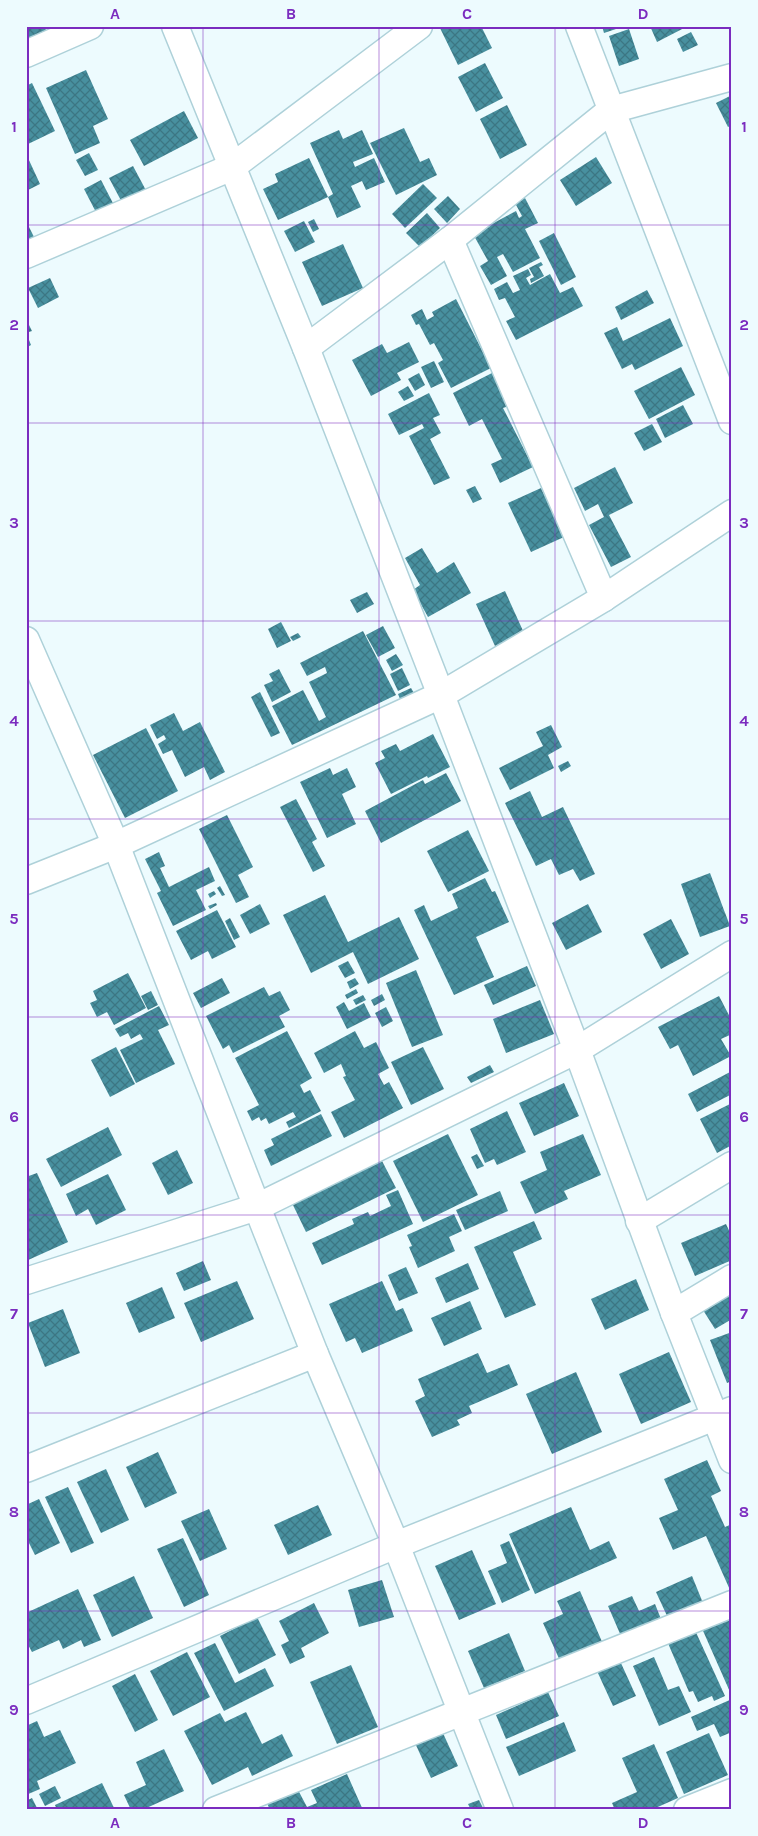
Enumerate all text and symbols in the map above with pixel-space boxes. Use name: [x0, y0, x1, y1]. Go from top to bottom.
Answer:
text: A: [110, 4, 120, 23]
text: B: [286, 4, 296, 23]
text: C: [462, 4, 472, 23]
text: D: [638, 4, 649, 23]
text: 1: [11, 117, 17, 136]
text: 1: [741, 117, 747, 136]
text: 2: [9, 315, 19, 334]
text: 2: [739, 315, 749, 334]
text: 3: [9, 513, 19, 532]
text: 3: [739, 513, 749, 532]
text: 4: [9, 711, 19, 730]
text: 4: [739, 711, 749, 730]
text: 5: [9, 909, 19, 928]
text: 5: [739, 909, 749, 928]
text: 6: [9, 1107, 19, 1126]
text: 6: [739, 1107, 749, 1126]
text: 7: [10, 1304, 18, 1323]
text: 7: [740, 1304, 748, 1323]
text: 8: [9, 1502, 19, 1521]
text: 8: [739, 1502, 749, 1521]
text: 9: [9, 1700, 19, 1719]
text: 9: [739, 1700, 749, 1719]
text: A: [110, 1813, 120, 1832]
text: B: [286, 1813, 296, 1832]
text: C: [462, 1813, 472, 1832]
text: D: [638, 1813, 649, 1832]

